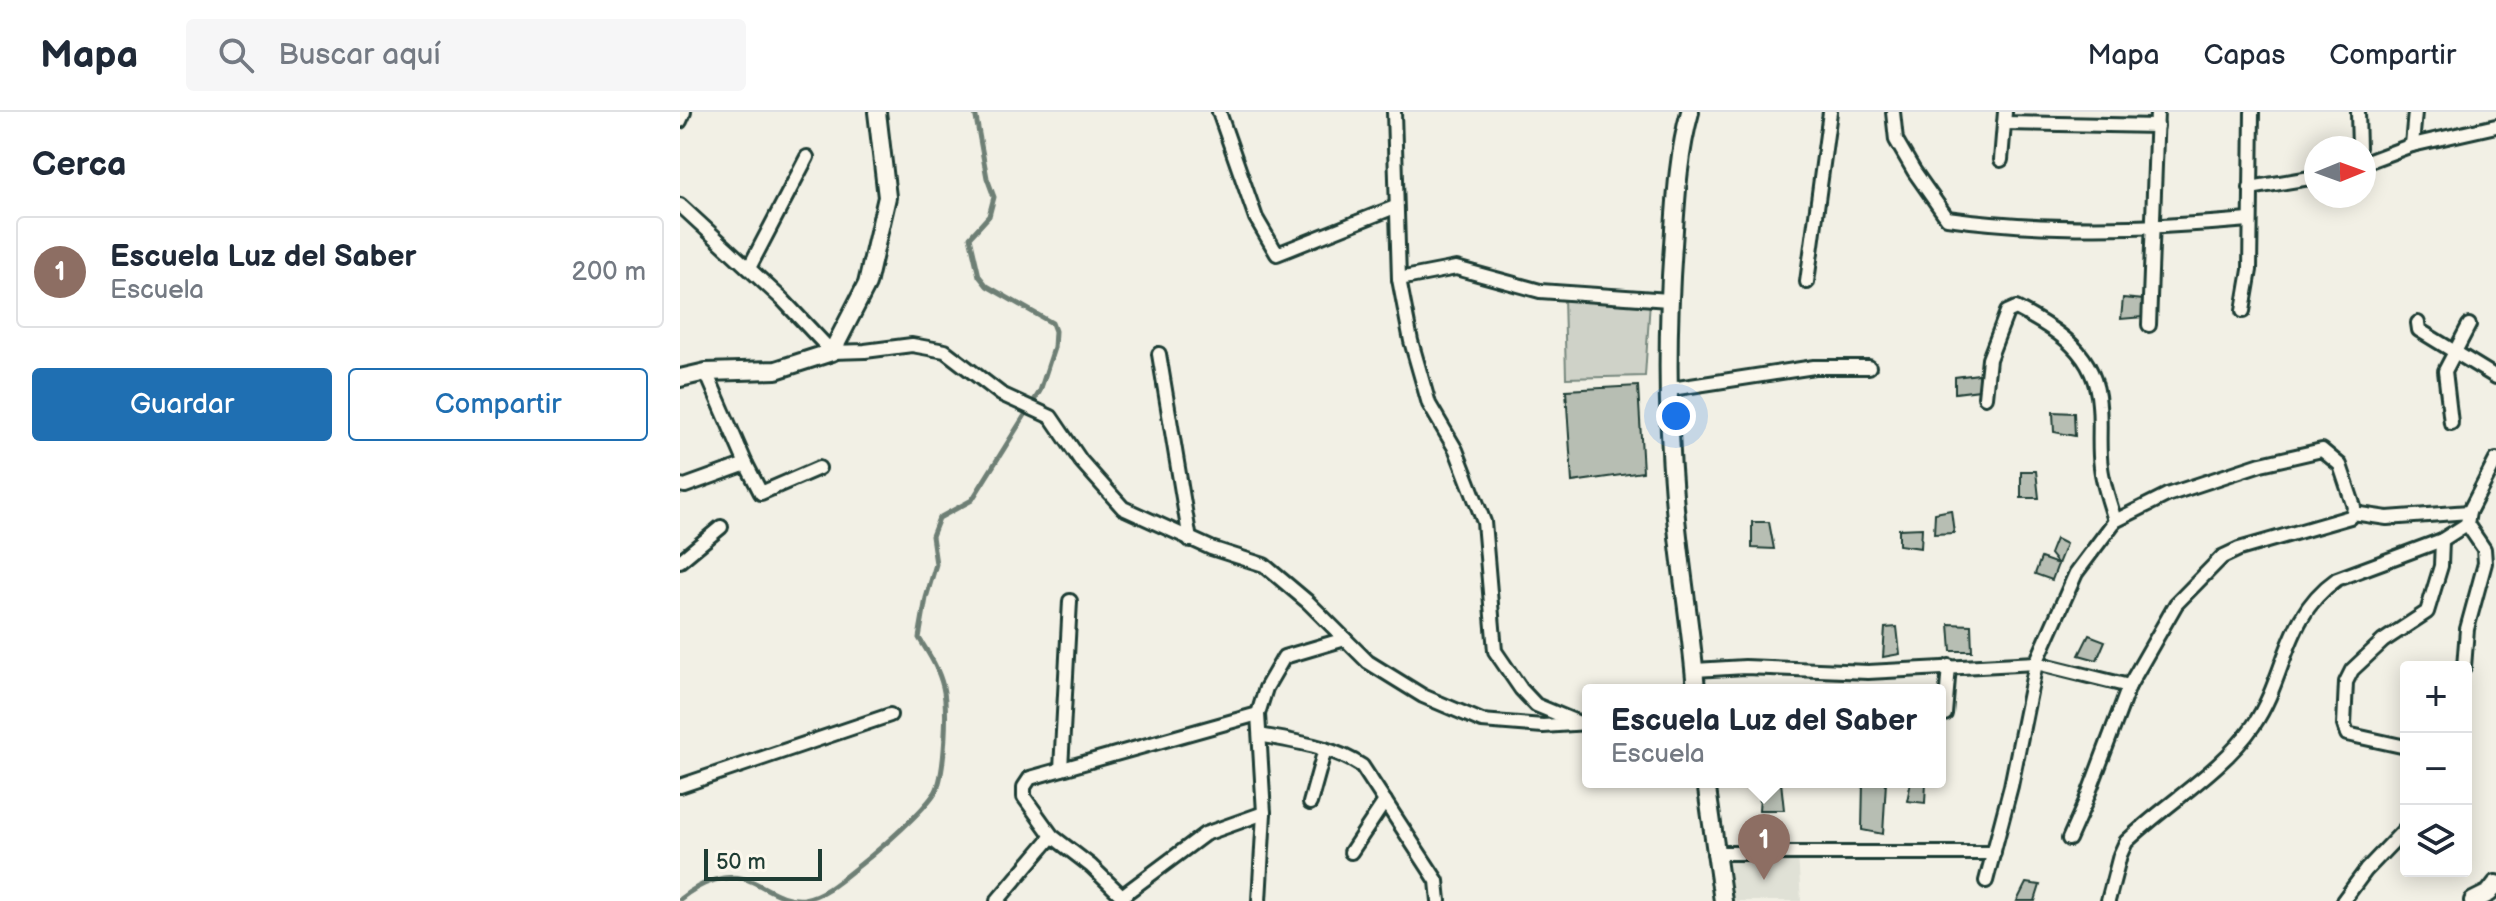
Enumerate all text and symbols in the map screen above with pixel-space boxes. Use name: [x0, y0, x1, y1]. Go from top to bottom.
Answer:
search box: [186, 19, 746, 91]
text: Mapa: [40, 33, 138, 78]
icon: search: [214, 33, 258, 77]
text: Buscar aquí: [278, 37, 441, 73]
text: Mapa: [2087, 39, 2160, 72]
text: Capas: [2204, 39, 2285, 72]
text: Compartir: [2329, 39, 2456, 72]
north arrow: [2304, 136, 2376, 208]
text: Cerca: [32, 144, 127, 185]
text: Escuela Luz del Saber: [110, 239, 417, 275]
text: 1: [55, 257, 65, 288]
text: 200 m: [572, 257, 646, 288]
text: Escuela: [110, 275, 204, 306]
button: Guardar: [32, 368, 332, 441]
button: Compartir: [348, 368, 648, 441]
your location: [1656, 396, 1696, 436]
map controls: [2400, 661, 2472, 877]
button: +: [2400, 661, 2472, 733]
popup: [1582, 684, 1946, 788]
text: Escuela Luz del Saber: [1611, 703, 1917, 739]
button: −: [2400, 733, 2472, 805]
text: Escuela: [1611, 739, 1705, 770]
button: layers: [2400, 805, 2472, 877]
pin: 1: [1738, 814, 1790, 880]
scale bar: [704, 845, 822, 881]
text: 50 m: [716, 849, 766, 876]

